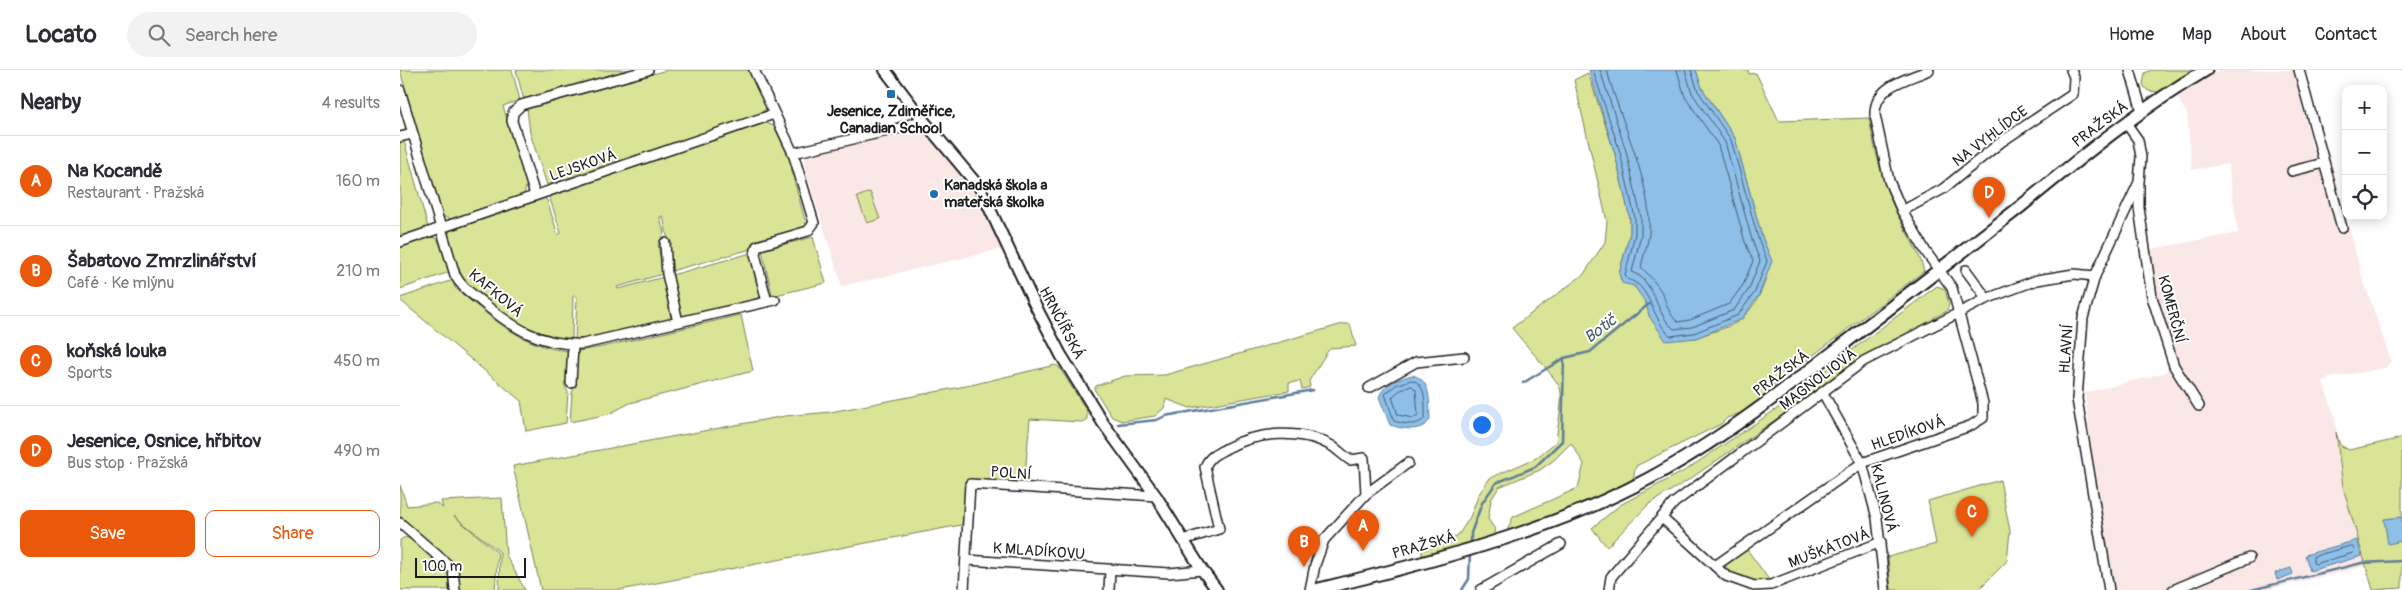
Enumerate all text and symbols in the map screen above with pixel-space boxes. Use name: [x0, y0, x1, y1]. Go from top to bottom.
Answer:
search box: [127, 12, 477, 57]
text: Locato: [25, 20, 97, 49]
icon: search: [145, 21, 173, 49]
text: Search here: [185, 23, 277, 47]
text: Home: [2109, 23, 2154, 46]
text: Map: [2182, 23, 2212, 46]
text: About: [2240, 23, 2286, 46]
text: Contact: [2314, 23, 2377, 46]
map controls: [2342, 85, 2387, 220]
button: +: [2342, 85, 2387, 130]
marker: Jesenice, Zdiměřice, Canadian School: [885, 88, 897, 100]
text: Nearby: [20, 89, 81, 116]
text: 4 results: [322, 93, 380, 113]
street label: PRAŽSKÁ: [2069, 97, 2132, 152]
place label: Jesenice, Zdiměřice, Canadian School: [827, 102, 956, 138]
street label: NA VYHLÍDCE: [1949, 102, 2032, 171]
button: −: [2342, 130, 2387, 175]
street label: LEJSKOVÁ: [547, 145, 619, 186]
text: Na Kocandě: [67, 159, 163, 183]
text: A: [31, 171, 41, 191]
text: 160 m: [336, 171, 380, 191]
button: locate: [2342, 175, 2387, 220]
place label: Kanadská škola a mateřská školka: [944, 176, 1047, 212]
pin: D: [1973, 177, 2005, 218]
text: Restaurant · Pražská: [67, 183, 204, 203]
marker: Kanadská škola a mateřská školka: [928, 188, 940, 200]
text: Šabatovo Zmrzlinářství: [67, 249, 257, 273]
text: B: [31, 261, 41, 281]
text: 210 m: [336, 261, 380, 281]
street label: KAFKOVÁ: [464, 265, 527, 322]
text: Café · Ke mlýnu: [67, 273, 174, 293]
street label: KOMERČNÍ: [2153, 273, 2190, 346]
street label: HRNČÍŘSKÁ: [1035, 284, 1089, 363]
water label: Botič: [1581, 309, 1622, 347]
street label: HLAVNÍ: [2055, 323, 2078, 374]
text: koňská louka: [67, 339, 167, 363]
street label: MAGNOLIOVÁ: [1776, 344, 1861, 415]
street label: PRAŽSKÁ: [1750, 346, 1813, 401]
text: C: [31, 351, 41, 371]
text: 450 m: [333, 351, 380, 371]
text: Sports: [67, 363, 112, 383]
your location: [1469, 412, 1495, 438]
street label: HLEDÍKOVÁ: [1869, 412, 1948, 455]
text: Jesenice, Osnice, hřbitov: [67, 429, 261, 453]
text: D: [31, 441, 41, 461]
text: 490 m: [334, 441, 380, 461]
text: Bus stop · Pražská: [67, 453, 188, 473]
street label: KALINOVÁ: [1866, 462, 1901, 534]
street label: POLNÍ: [990, 463, 1033, 484]
pin: C: [1956, 496, 1988, 537]
button: Save: [20, 510, 195, 557]
button: Share: [205, 510, 380, 557]
pin: A: [1347, 510, 1379, 551]
street label: MUŠKÁTOVÁ: [1786, 524, 1873, 573]
pin: B: [1288, 526, 1320, 567]
street label: PRAŽSKÁ: [1390, 527, 1458, 564]
street label: K MLADÍKOVU: [992, 539, 1086, 564]
scale bar: [415, 555, 526, 578]
text: 100 m: [422, 558, 462, 575]

